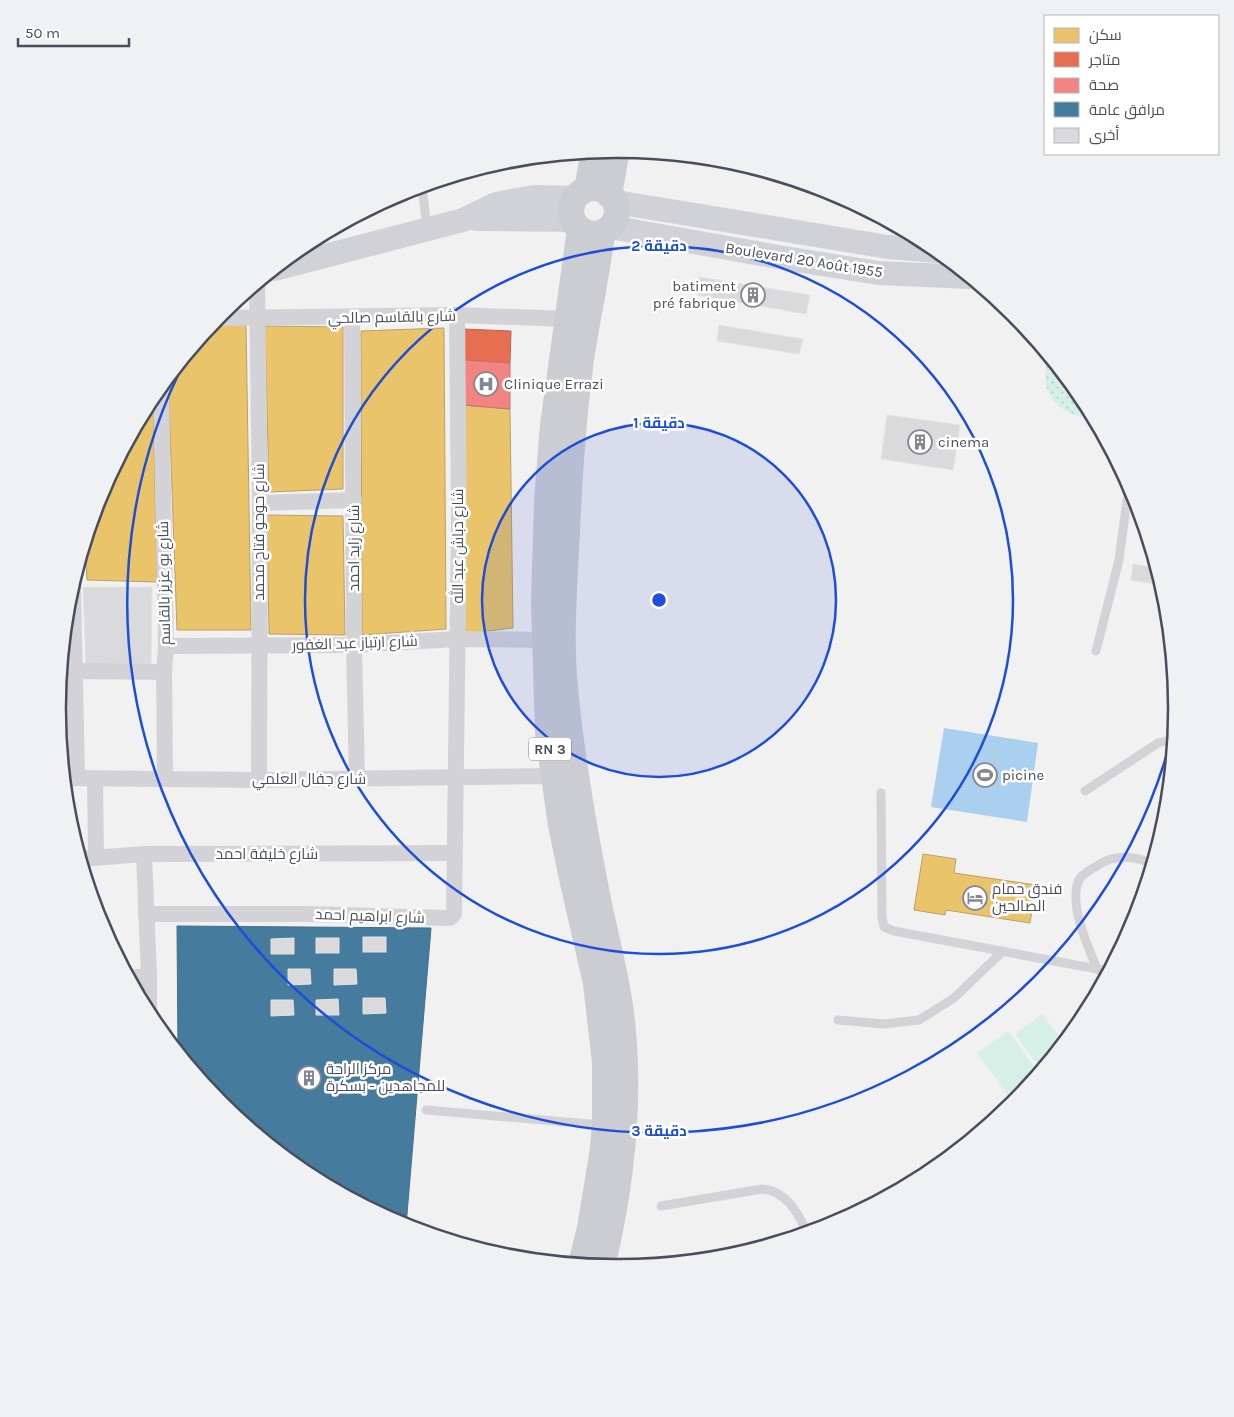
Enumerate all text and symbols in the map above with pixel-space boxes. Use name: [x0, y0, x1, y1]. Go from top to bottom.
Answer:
scale bar: [18, 15, 129, 47]
legend: [1044, 15, 1219, 155]
text: 50 m: [25, 24, 60, 42]
text: سكن: [1089, 26, 1122, 45]
text: متاجر: [1088, 51, 1120, 69]
text: صحة: [1089, 76, 1119, 94]
text: مرافق عامة: [1089, 101, 1165, 120]
text: أخرى: [1089, 125, 1119, 145]
text: 2 دقيقة: [631, 237, 687, 255]
street label: Boulevard 20 Août 1955: [724, 239, 884, 281]
place label: batiment pré fabrique: [653, 277, 736, 312]
building icon: batiment pré fabrique: [740, 282, 766, 308]
street label: شارع بالقاسم صالحي: [328, 307, 456, 330]
hospital icon: Clinique Errazi: [473, 371, 499, 397]
place label: Clinique Errazi: [504, 375, 604, 393]
text: 1 دقيقة: [633, 414, 685, 432]
building icon: cinema: [907, 429, 933, 455]
place label: cinema: [938, 433, 989, 451]
street label: شارع حوحو فتاح محمد: [250, 463, 270, 601]
street label: شارع دباش عبد الله: [448, 489, 469, 603]
street label: شارع زايد احمد: [345, 505, 365, 591]
street label: شارع بو عزيز بالقاسم: [154, 521, 176, 645]
centre of rings: [650, 591, 668, 609]
street label: شارع ارتباز عبد الغفور: [291, 632, 418, 656]
road number: RN 3: [529, 738, 571, 761]
sports icon: picine: [972, 762, 998, 788]
place label: picine: [1002, 766, 1044, 784]
street label: شارع جفال العلمي: [252, 770, 366, 791]
street label: شارع خليفة احمد: [216, 845, 318, 865]
place label: فندق حمام الصالحين: [992, 880, 1062, 916]
hotel icon: فندق حمام الصالحين: [962, 885, 988, 911]
street label: شارع ابراهيم احمد: [315, 905, 425, 929]
place label: مركز الراحة للمجاهدين - بسكرة: [326, 1060, 445, 1096]
building icon: مركز الراحة للمجاهدين - بسكرة: [296, 1065, 322, 1091]
text: 3 دقيقة: [631, 1122, 687, 1140]

